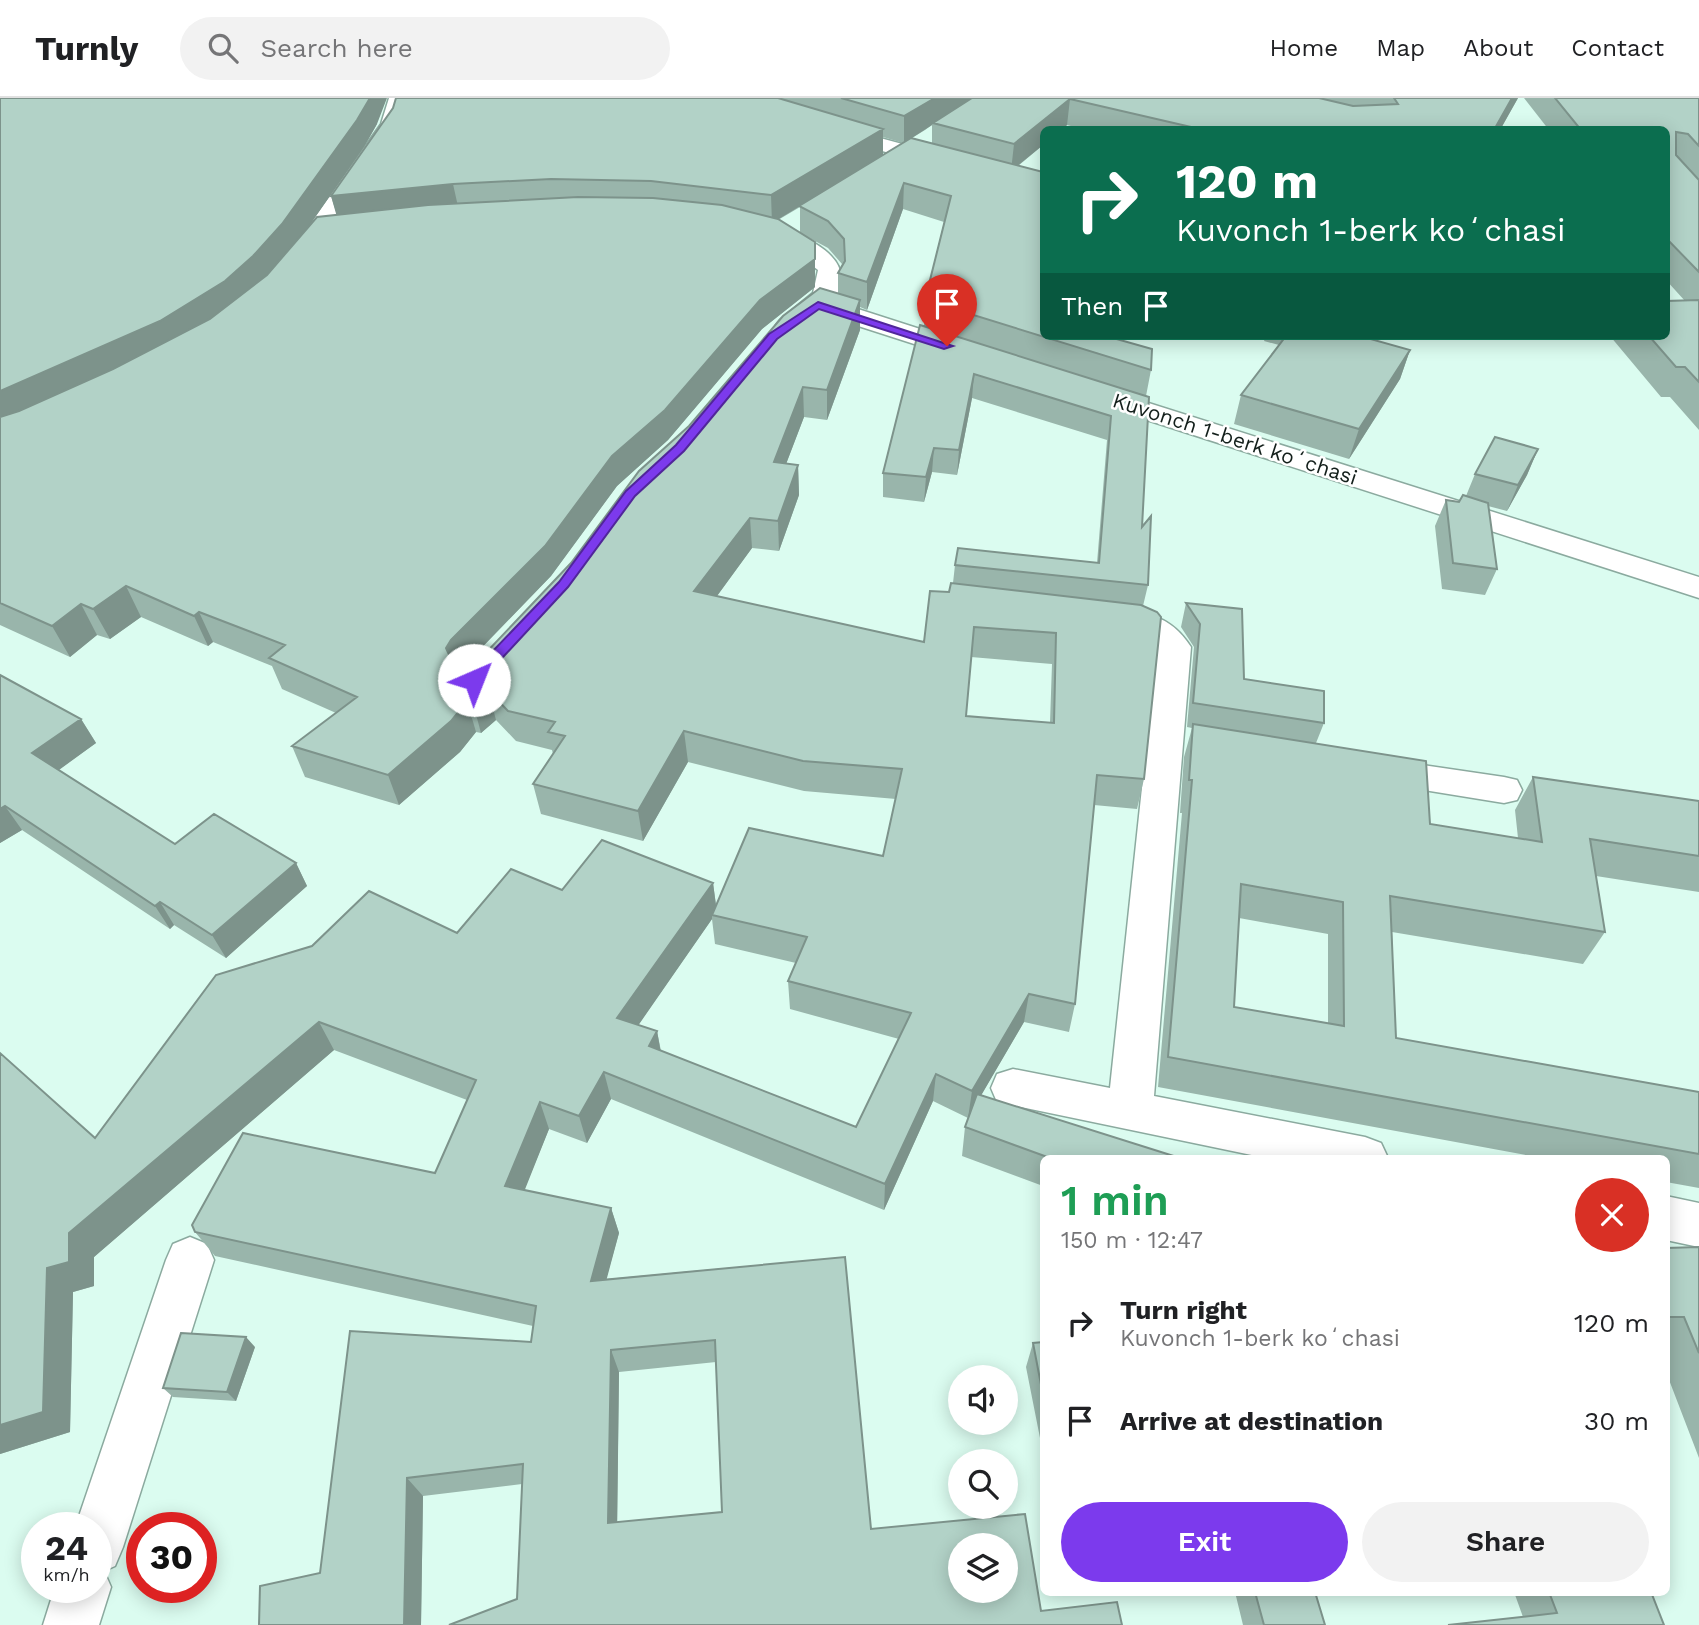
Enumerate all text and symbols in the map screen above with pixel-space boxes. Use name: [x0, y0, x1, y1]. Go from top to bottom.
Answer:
search box: [180, 17, 670, 80]
text: Turnly: [35, 29, 138, 68]
icon: search: [204, 29, 242, 67]
text: Search here: [260, 33, 413, 63]
text: Home: [1270, 34, 1338, 62]
text: Map: [1376, 34, 1425, 62]
text: About: [1463, 34, 1533, 62]
text: Contact: [1571, 34, 1664, 62]
text: 120 m: [1176, 152, 1318, 210]
icon: right: [1061, 154, 1152, 245]
text: Kuvonch 1-berk koʻchasi: [1176, 211, 1566, 249]
pin: [917, 274, 977, 346]
icon: arrive: [928, 285, 966, 323]
icon: arrive: [1137, 287, 1175, 325]
text: Then: [1061, 291, 1123, 321]
street label: Kuvonch 1-berk koʻchasi: [1110, 387, 1361, 490]
position arrow: [437, 643, 511, 717]
text: 1 min: [1061, 1176, 1169, 1225]
button: close: [1575, 1178, 1649, 1252]
text: 150 m · 12:47: [1061, 1227, 1203, 1254]
text: Turn right: [1120, 1295, 1247, 1325]
icon: right: [1061, 1304, 1099, 1342]
text: 120 m: [1574, 1308, 1649, 1338]
text: Kuvonch 1-berk koʻchasi: [1120, 1325, 1400, 1352]
map controls: [948, 1365, 1018, 1603]
button: sound: [948, 1365, 1018, 1435]
icon: arrive: [1061, 1402, 1099, 1440]
text: Arrive at destination: [1120, 1406, 1383, 1436]
text: 30 m: [1584, 1406, 1649, 1436]
button: search: [948, 1449, 1018, 1519]
button: Exit: [1061, 1502, 1348, 1582]
button: Share: [1362, 1502, 1649, 1582]
speed limit sign: 30: [126, 1512, 217, 1603]
text: 24: [45, 1527, 88, 1569]
button: layers: [948, 1533, 1018, 1603]
text: km/h: [43, 1564, 90, 1585]

